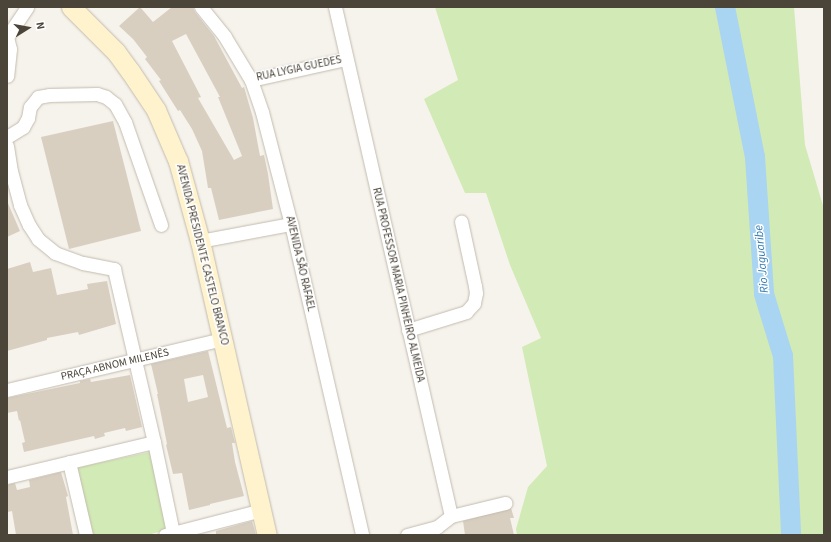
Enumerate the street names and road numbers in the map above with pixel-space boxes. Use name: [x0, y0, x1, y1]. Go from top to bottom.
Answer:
street label: RUA LYGIA GUEDES: [255, 54, 343, 84]
street label: AVENIDA PRESIDENTE CASTELO BRANCO: [173, 163, 231, 347]
street label: RUA PROFESSOR MARIA PINHEIRO ALMEIDA: [369, 186, 427, 384]
street label: AVENIDA SÃO RAFAEL: [283, 215, 317, 313]
street label: PRAÇA ABNOM MILENÊS: [60, 346, 170, 384]

